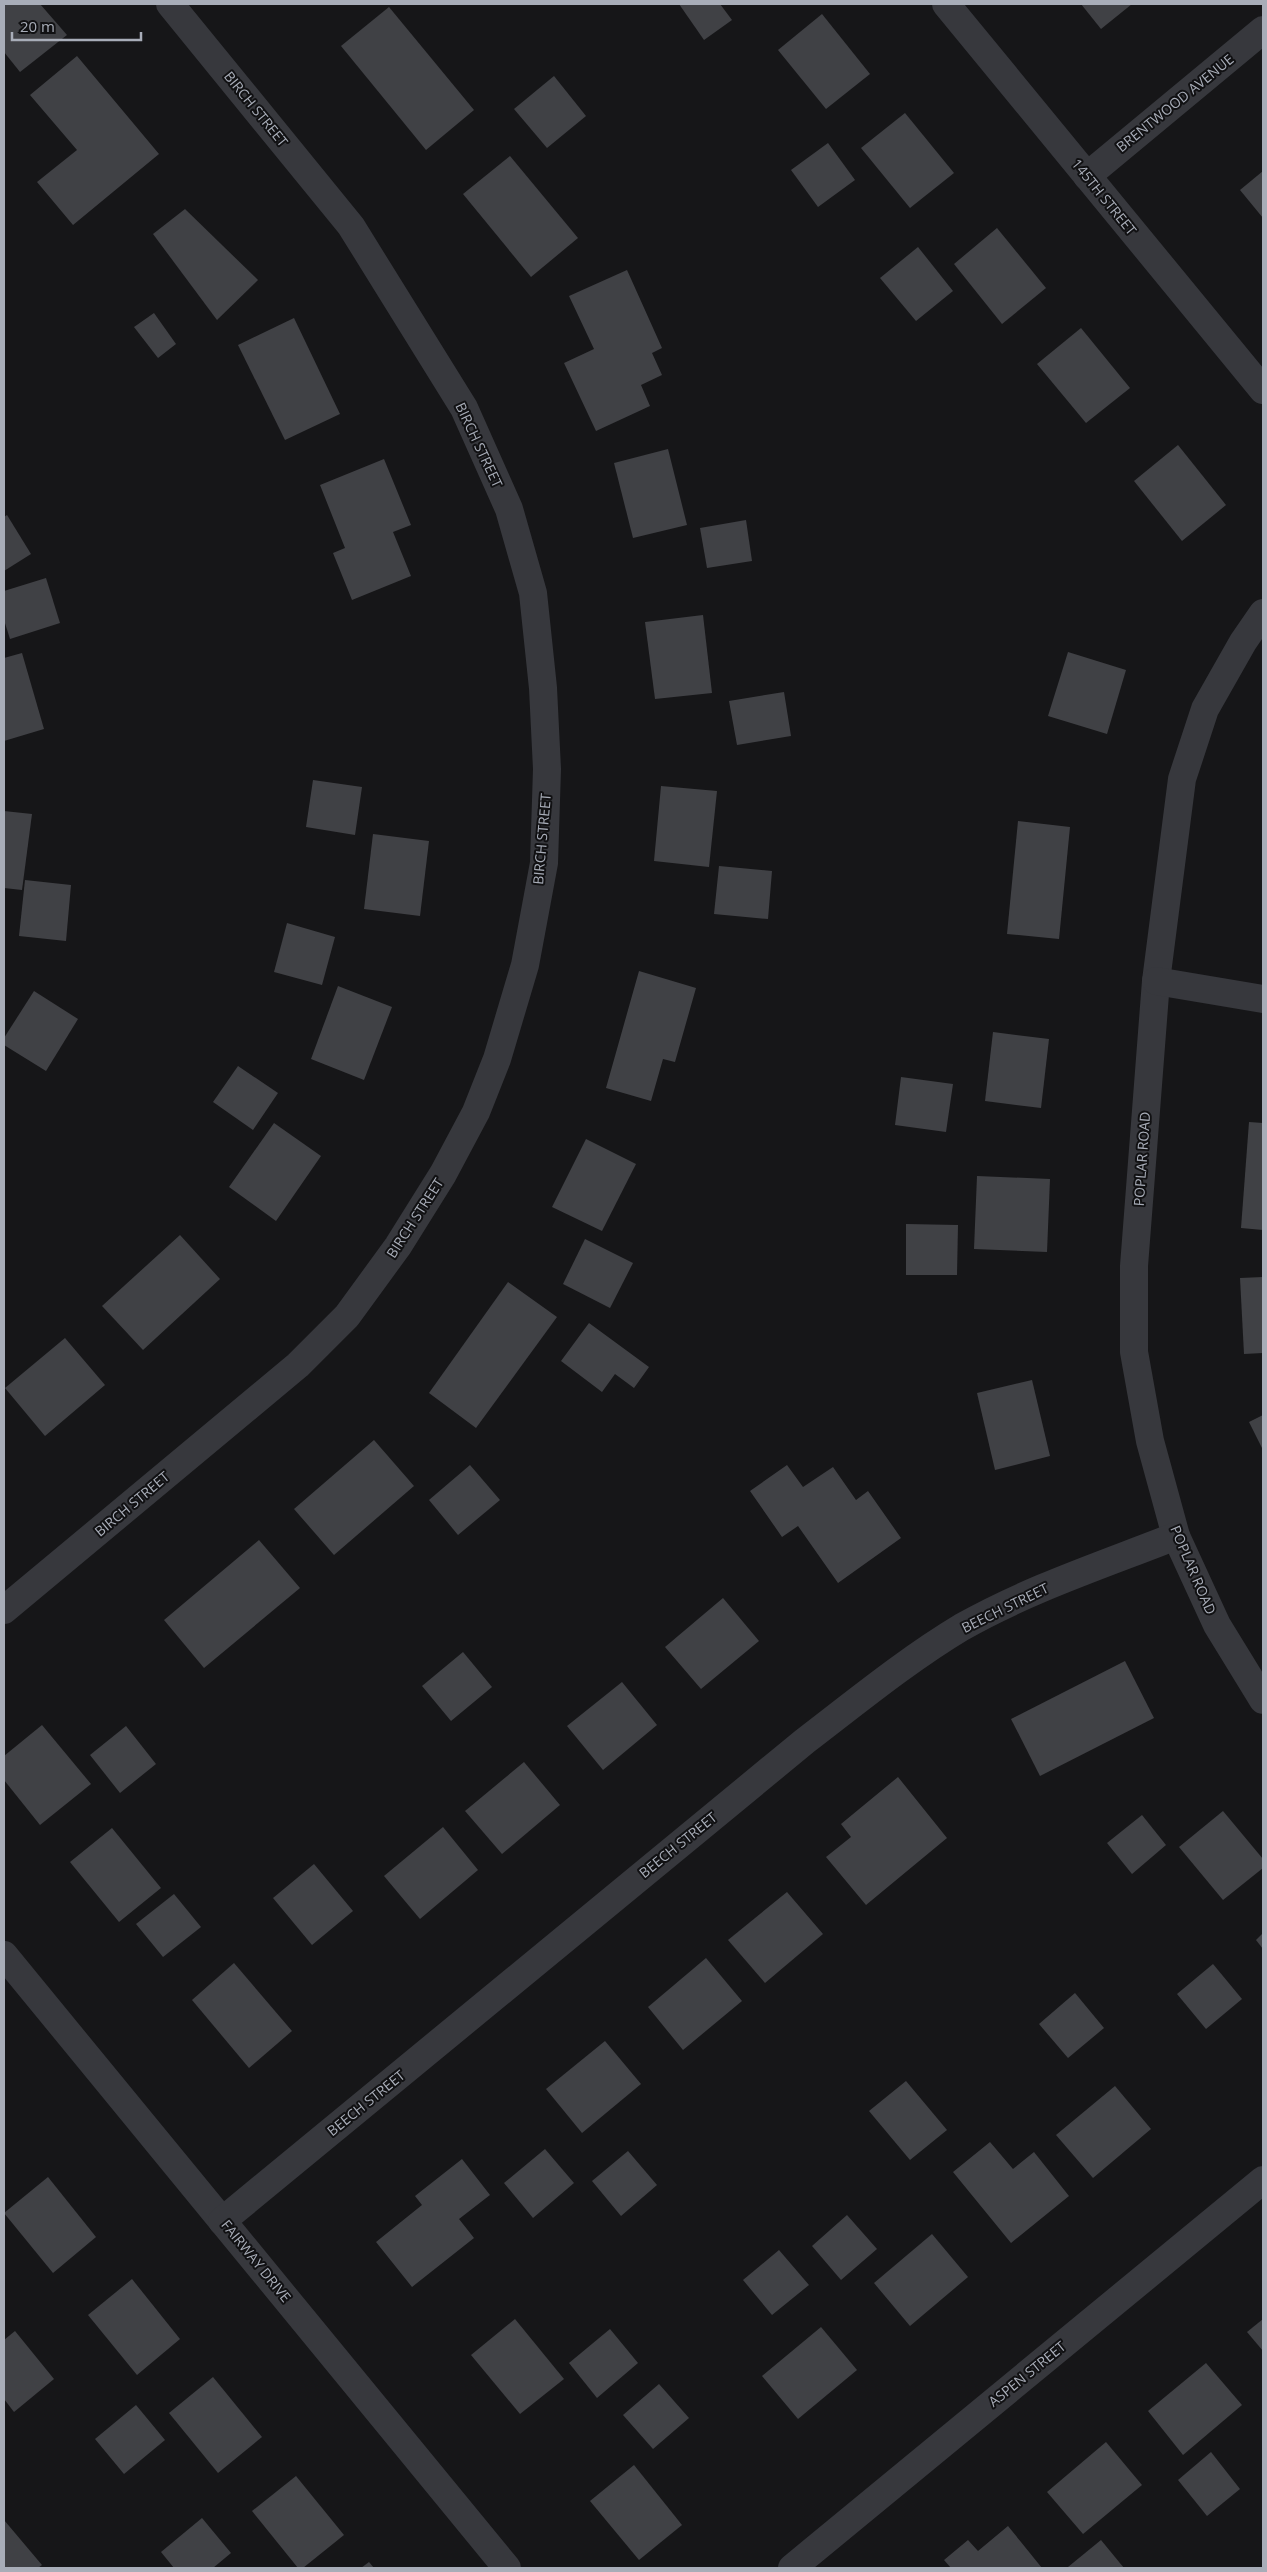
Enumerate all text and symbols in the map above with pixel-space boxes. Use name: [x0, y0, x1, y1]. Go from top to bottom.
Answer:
scale bar: [12, 10, 141, 42]
text: 20 m: [20, 16, 55, 36]
street label: BRENTWOOD AVENUE: [1112, 49, 1237, 156]
street label: BIRCH STREET: [220, 67, 293, 151]
street label: 145TH STREET: [1068, 155, 1141, 239]
street label: BIRCH STREET: [451, 399, 508, 491]
street label: BIRCH STREET: [528, 792, 555, 885]
street label: POPLAR ROAD: [1129, 1111, 1154, 1207]
street label: BIRCH STREET: [382, 1174, 448, 1261]
street label: BIRCH STREET: [90, 1467, 173, 1540]
street label: POPLAR ROAD: [1166, 1522, 1221, 1617]
street label: BEECH STREET: [958, 1578, 1052, 1637]
street label: BEECH STREET: [635, 1807, 721, 1882]
street label: BEECH STREET: [323, 2065, 409, 2140]
street label: FAIRWAY DRIVE: [217, 2216, 295, 2306]
street label: ASPEN STREET: [984, 2336, 1069, 2411]

